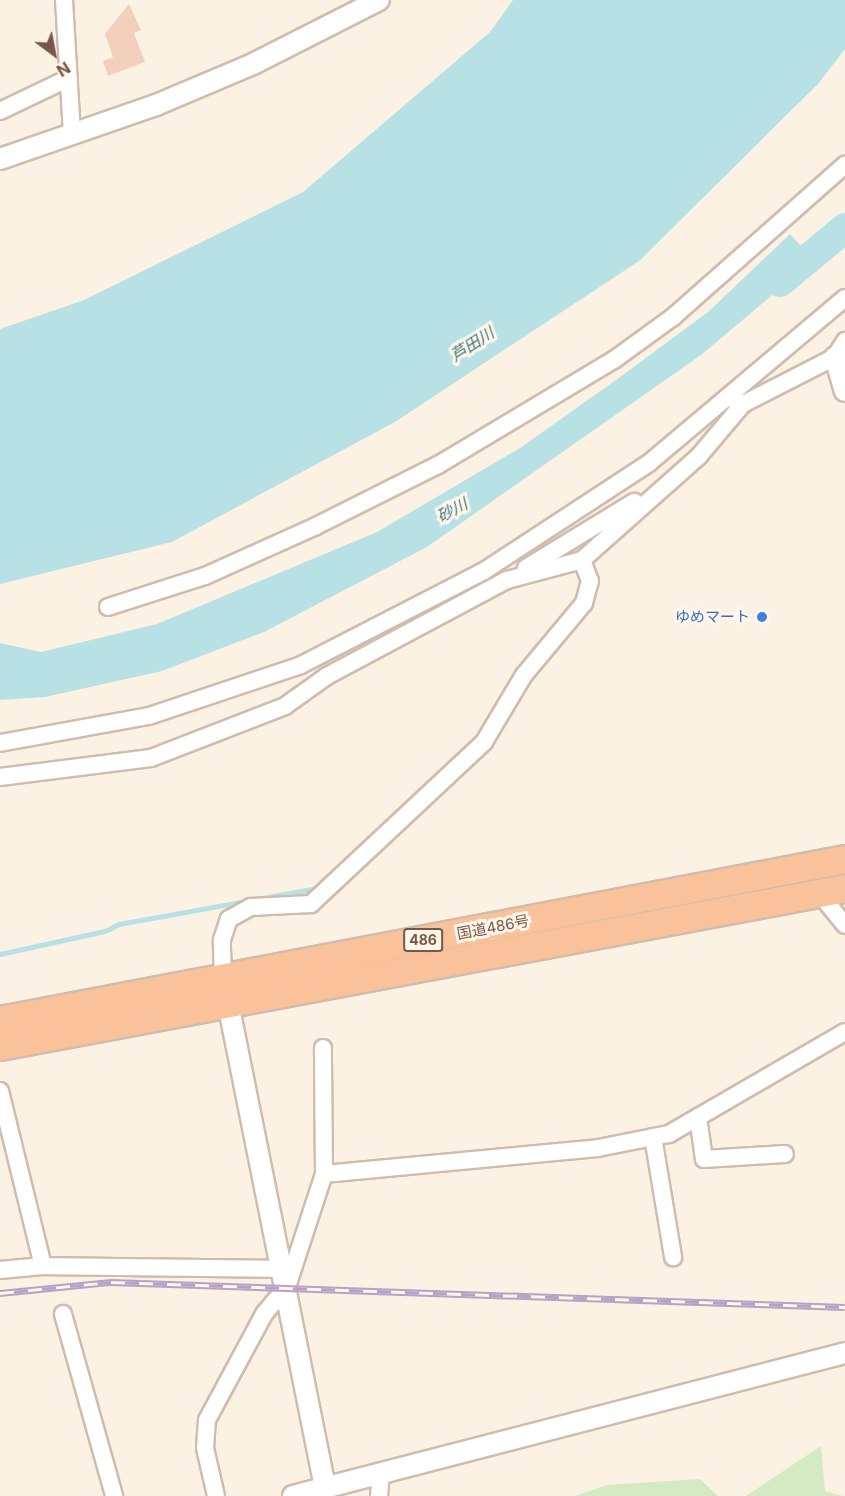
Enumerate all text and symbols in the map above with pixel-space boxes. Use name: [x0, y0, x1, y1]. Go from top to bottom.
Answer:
north arrow: [24, 24, 84, 84]
text: N: [53, 58, 74, 81]
water label: 芦田川: [447, 323, 497, 365]
water label: 砂川: [433, 494, 471, 526]
place label: ゆめマート: [675, 608, 750, 626]
marker: ゆめマート: [755, 610, 769, 624]
street label: 国道486号: [455, 911, 531, 943]
road number: 486: [402, 929, 444, 951]

